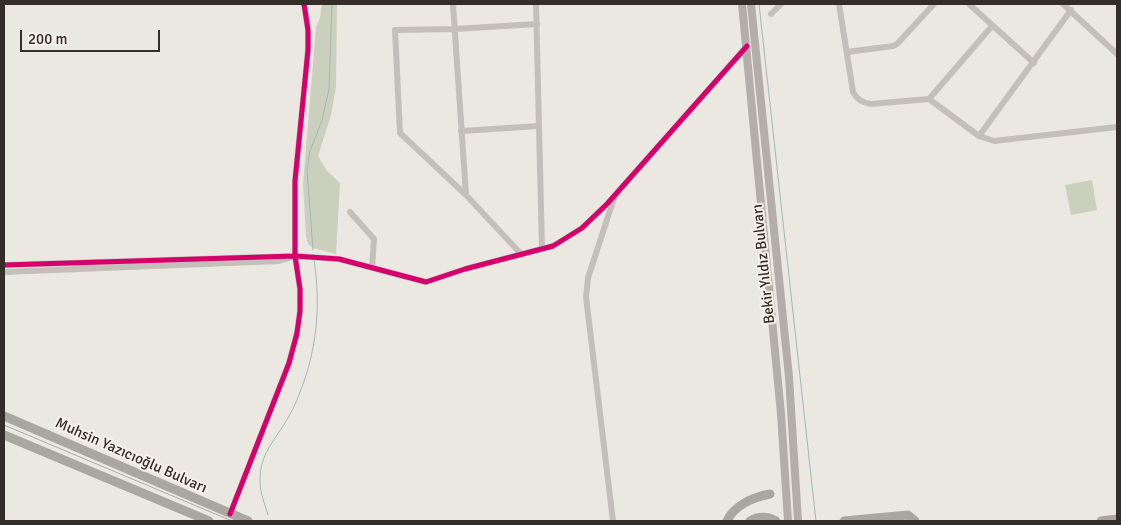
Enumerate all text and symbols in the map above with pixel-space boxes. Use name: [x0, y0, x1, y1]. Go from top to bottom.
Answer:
scale bar: [22, 20, 162, 52]
text: 200 m: [28, 30, 68, 48]
street label: Bekir Yıldız Bulvarı: [749, 203, 779, 325]
street label: Muhsin Yazıcıoğlu Bulvarı: [52, 414, 210, 498]

